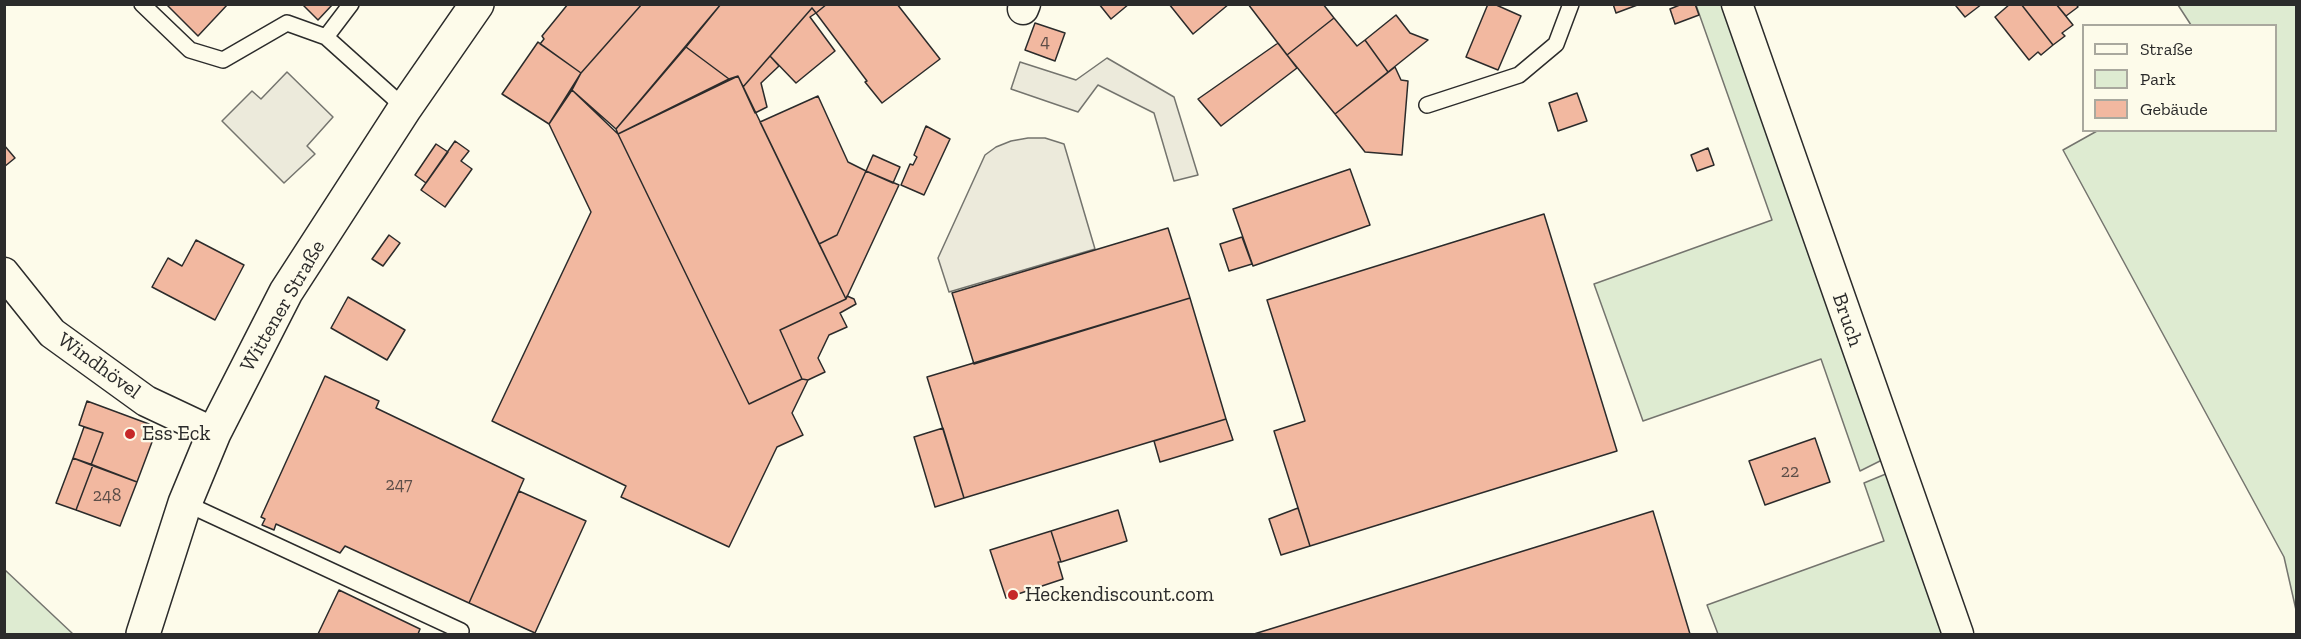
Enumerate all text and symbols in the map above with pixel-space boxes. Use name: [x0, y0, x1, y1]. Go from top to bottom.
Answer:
legend: [2082, 24, 2277, 132]
house number: 4: [1040, 31, 1050, 53]
text: Straße: [2140, 38, 2193, 60]
text: Park: [2140, 68, 2176, 90]
text: Gebäude: [2140, 98, 2208, 120]
street label: Wittener Straße: [235, 236, 331, 376]
street label: Bruch: [1826, 290, 1868, 350]
street label: Windhövel: [52, 327, 146, 405]
place label: Ess Eck: [142, 421, 210, 447]
marker: Ess Eck: [123, 427, 137, 441]
house number: 22: [1781, 461, 1799, 483]
house number: 247: [385, 474, 413, 496]
house number: 248: [93, 485, 121, 507]
place label: Heckendiscount.com: [1025, 582, 1214, 608]
marker: Heckendiscount.com: [1006, 588, 1020, 602]

